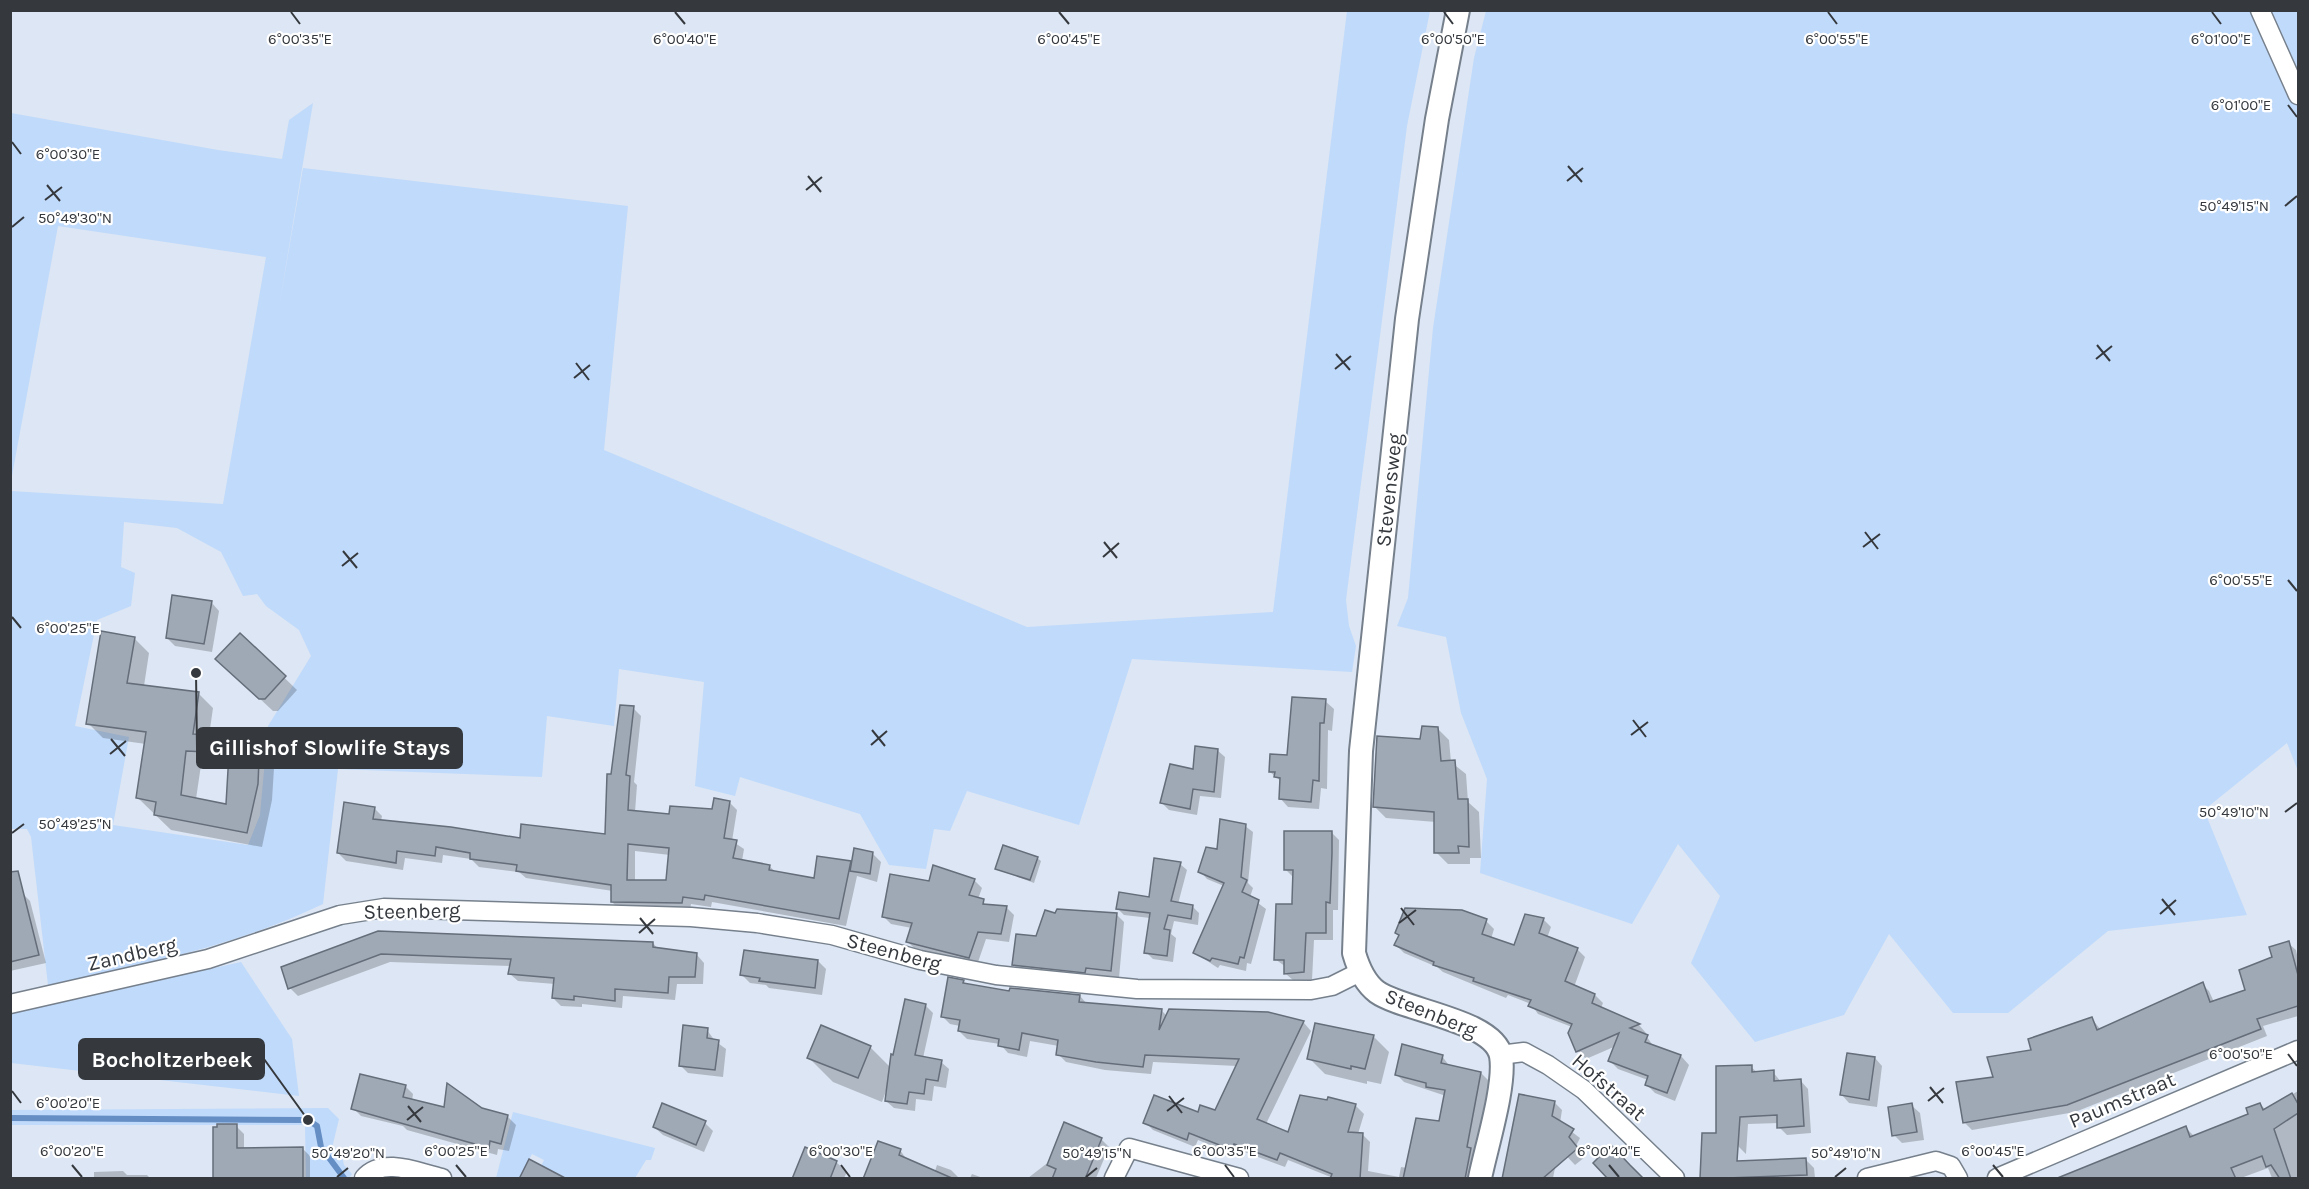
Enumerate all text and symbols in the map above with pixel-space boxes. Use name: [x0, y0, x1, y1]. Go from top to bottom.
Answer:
text: 6°00'35"E: [268, 30, 332, 48]
text: 6°00'40"E: [653, 30, 717, 48]
text: 6°00'45"E: [1037, 30, 1101, 48]
text: 6°00'50"E: [1421, 30, 1485, 48]
text: 6°00'55"E: [1805, 30, 1869, 48]
text: 6°01'00"E: [2191, 30, 2251, 48]
text: 6°01'00"E: [2211, 96, 2271, 114]
text: 6°00'30"E: [36, 145, 100, 163]
text: 50°49'15"N: [2199, 197, 2269, 215]
text: 50°49'30"N: [38, 209, 112, 227]
street label: Stevensweg: [1371, 432, 1407, 548]
text: 6°00'55"E: [2209, 571, 2273, 589]
text: 6°00'25"E: [36, 619, 100, 637]
callout: Gillishof Slowlife Stays: [197, 728, 462, 768]
text: Gillishof Slowlife Stays: [209, 735, 451, 761]
text: 50°49'10"N: [2199, 803, 2269, 821]
text: 50°49'25"N: [38, 815, 112, 833]
street label: Steenberg: [363, 898, 461, 924]
street label: Steenberg: [844, 928, 944, 976]
street label: Zandberg: [85, 932, 179, 976]
street label: Steenberg: [1381, 984, 1481, 1042]
callout: Bocholtzerbeek: [79, 1039, 264, 1079]
text: 6°00'50"E: [2209, 1045, 2273, 1063]
text: Bocholtzerbeek: [92, 1047, 252, 1073]
street label: Hofstraat: [1567, 1049, 1651, 1126]
street label: Paumstraat: [2065, 1067, 2179, 1133]
text: 6°00'20"E: [36, 1094, 100, 1112]
text: 6°00'20"E: [40, 1142, 104, 1160]
text: 6°00'25"E: [424, 1142, 488, 1160]
text: 6°00'30"E: [809, 1142, 873, 1160]
text: 6°00'35"E: [1193, 1142, 1257, 1160]
text: 6°00'40"E: [1577, 1142, 1641, 1160]
text: 6°00'45"E: [1961, 1142, 2025, 1160]
text: 50°49'20"N: [311, 1144, 385, 1162]
text: 50°49'15"N: [1062, 1144, 1132, 1162]
text: 50°49'10"N: [1811, 1144, 1881, 1162]

